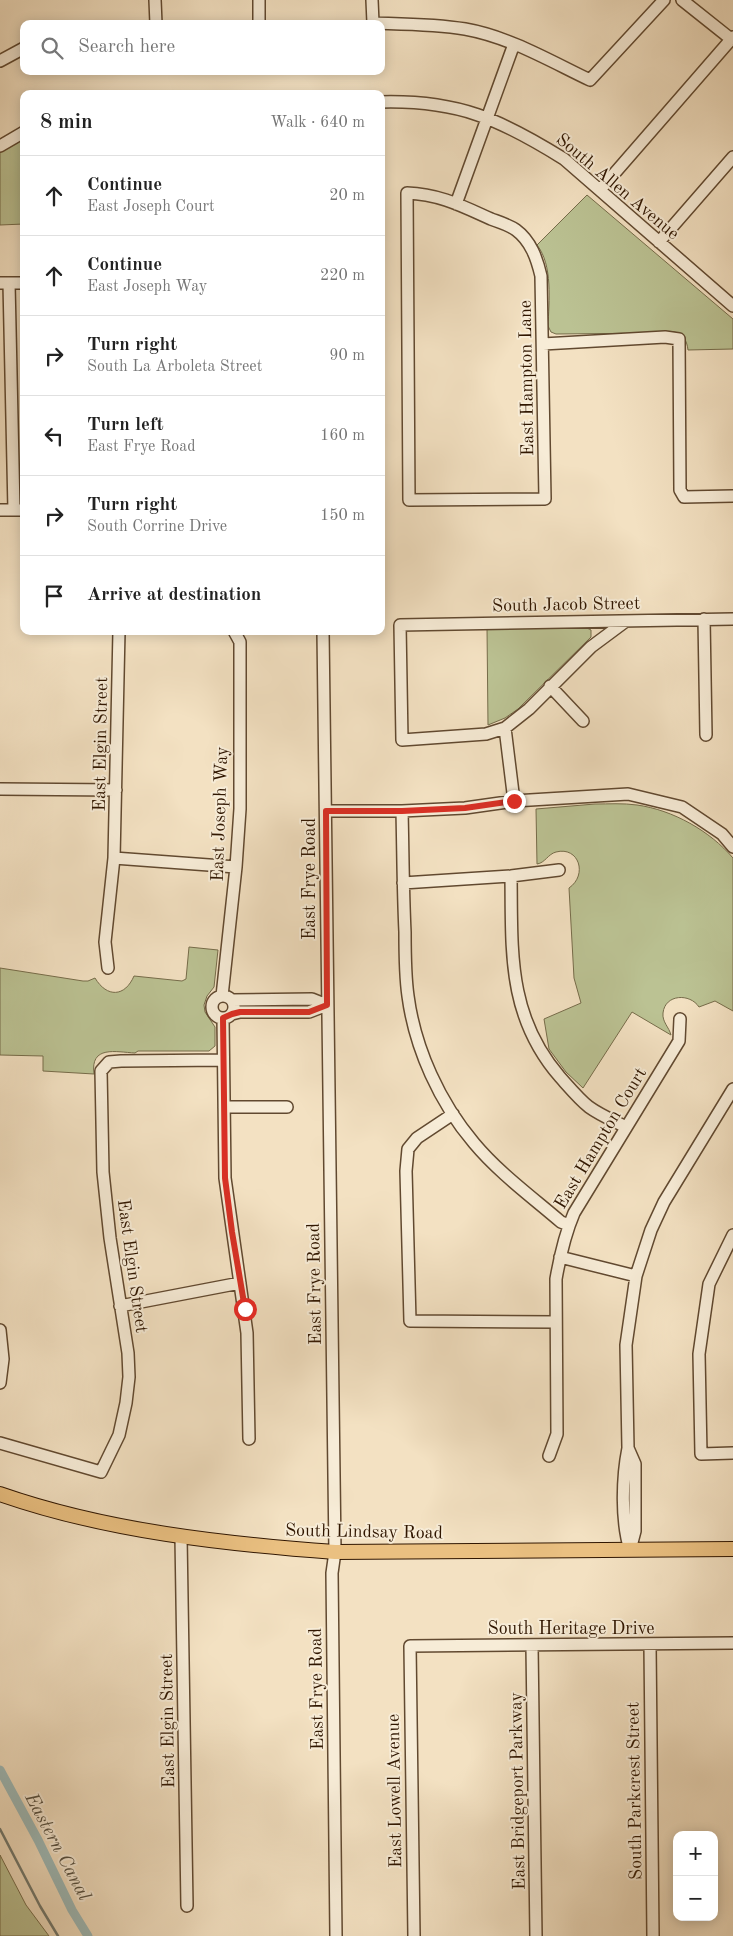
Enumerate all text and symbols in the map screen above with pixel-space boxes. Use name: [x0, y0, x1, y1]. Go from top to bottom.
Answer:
search box: [20, 20, 385, 75]
icon: search: [38, 34, 66, 62]
text: Search here: [78, 38, 175, 57]
text: 8 min: [40, 112, 93, 133]
text: Walk · 640 m: [270, 115, 365, 131]
street label: South Allen Avenue: [552, 130, 682, 243]
text: Continue: [87, 176, 162, 195]
icon: ahead: [40, 182, 68, 210]
text: 20 m: [329, 188, 365, 204]
text: East Joseph Court: [87, 199, 215, 215]
text: Continue: [87, 256, 162, 275]
icon: ahead: [40, 262, 68, 290]
text: 220 m: [320, 268, 365, 284]
text: East Joseph Way: [87, 279, 207, 295]
street label: East Hampton Lane: [517, 300, 537, 456]
text: Turn right: [87, 336, 177, 355]
icon: right: [40, 342, 68, 370]
text: 90 m: [329, 348, 365, 364]
text: South La Arboleta Street: [87, 359, 262, 375]
text: Turn left: [87, 416, 164, 435]
icon: left: [40, 422, 68, 450]
text: 160 m: [320, 428, 365, 444]
text: East Frye Road: [87, 439, 196, 455]
text: Turn right: [87, 496, 177, 515]
icon: right: [40, 502, 68, 530]
text: 150 m: [320, 508, 365, 524]
text: South Corrine Drive: [87, 519, 227, 535]
icon: arrive: [40, 582, 68, 610]
text: Arrive at destination: [87, 586, 261, 605]
street label: South Jacob Street: [492, 595, 640, 615]
street label: East Elgin Street: [91, 676, 111, 812]
street label: East Joseph Way: [209, 746, 231, 882]
route end: [503, 790, 526, 813]
street label: East Frye Road: [301, 818, 319, 940]
street label: East Hampton Court: [552, 1065, 650, 1212]
street label: East Elgin Street: [114, 1198, 150, 1334]
street label: East Frye Road: [305, 1223, 325, 1345]
route start: [234, 1298, 257, 1321]
street label: South Lindsay Road: [285, 1522, 443, 1542]
street label: South Heritage Drive: [487, 1620, 655, 1638]
street label: East Frye Road: [307, 1628, 327, 1750]
street label: East Elgin Street: [158, 1653, 178, 1789]
street label: East Bridgeport Parkway: [507, 1691, 529, 1890]
street label: South Parkcrest Street: [624, 1702, 646, 1880]
street label: East Lowell Avenue: [385, 1714, 405, 1868]
water label: Eastern Canal: [20, 1789, 93, 1905]
map controls: [673, 1831, 718, 1921]
button: +: [673, 1831, 718, 1876]
button: −: [673, 1876, 718, 1921]

